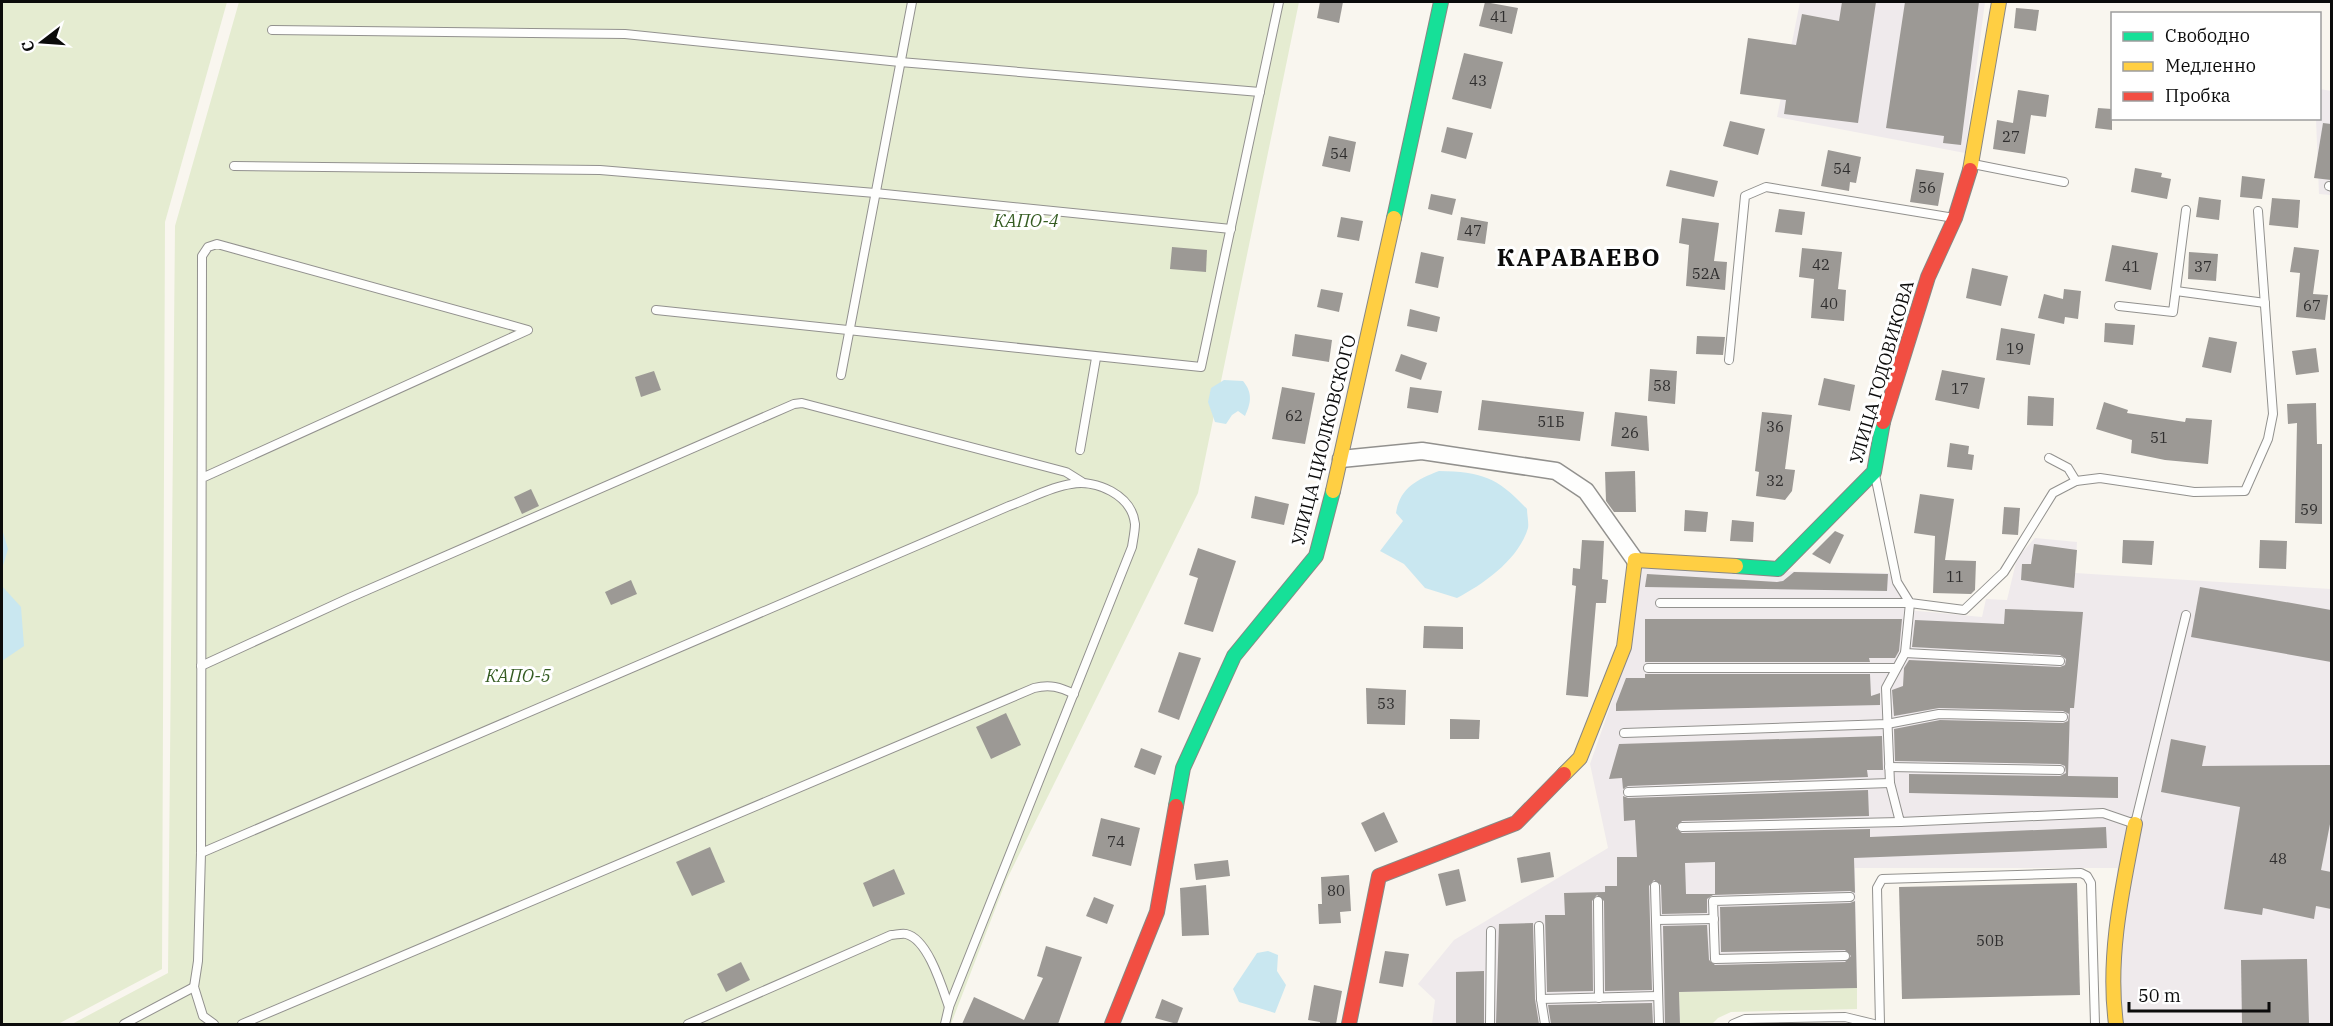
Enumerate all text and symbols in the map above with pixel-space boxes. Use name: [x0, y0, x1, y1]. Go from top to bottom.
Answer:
house number: 41: [1490, 7, 1508, 26]
north arrow: [12, 12, 72, 72]
legend: [2111, 12, 2321, 120]
text: Свободно: [2165, 24, 2250, 47]
text: С: [17, 38, 39, 54]
text: Медленно: [2165, 54, 2256, 77]
house number: 43: [1469, 71, 1487, 90]
text: Пробка: [2165, 84, 2231, 107]
house number: 27: [2002, 127, 2020, 146]
house number: 54: [1330, 144, 1348, 163]
house number: 54: [1833, 159, 1851, 178]
house number: 56: [1918, 178, 1936, 197]
park label: КАПО-4: [992, 209, 1059, 232]
house number: 47: [1464, 221, 1482, 240]
district label: КАРАВАЕВО: [1497, 241, 1661, 273]
house number: 42: [1812, 255, 1830, 274]
house number: 41: [2122, 257, 2140, 276]
house number: 37: [2194, 257, 2212, 276]
house number: 52А: [1692, 264, 1721, 283]
street label: УЛИЦА ГОДОВИКОВА: [1844, 277, 1919, 466]
house number: 40: [1820, 294, 1838, 313]
house number: 67: [2303, 296, 2321, 315]
street label: УЛИЦА ЦИОЛКОВСКОГО: [1286, 332, 1361, 548]
house number: 19: [2006, 339, 2024, 358]
house number: 58: [1653, 376, 1671, 395]
house number: 17: [1951, 379, 1969, 398]
house number: 62: [1285, 406, 1303, 425]
house number: 51Б: [1537, 412, 1565, 431]
house number: 36: [1766, 417, 1784, 436]
house number: 26: [1621, 423, 1639, 442]
house number: 51: [2150, 428, 2168, 447]
house number: 32: [1766, 471, 1784, 490]
house number: 59: [2300, 500, 2318, 519]
house number: 11: [1946, 567, 1964, 586]
park label: КАПО-5: [484, 664, 552, 687]
house number: 53: [1377, 694, 1395, 713]
house number: 74: [1107, 832, 1125, 851]
house number: 48: [2269, 849, 2287, 868]
house number: 80: [1327, 881, 1345, 900]
house number: 50В: [1976, 931, 2004, 950]
scale bar: [2129, 975, 2268, 1013]
text: 50 m: [2138, 984, 2181, 1007]

